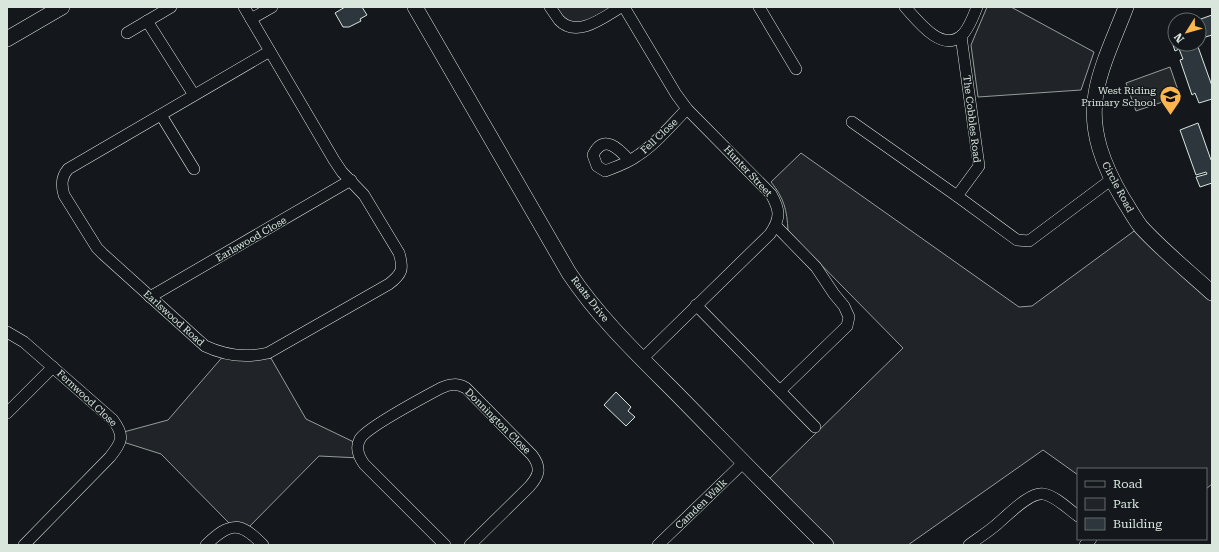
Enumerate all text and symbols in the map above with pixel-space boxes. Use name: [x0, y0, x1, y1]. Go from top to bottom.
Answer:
north arrow: [1167, 12, 1207, 52]
text: N: [1171, 30, 1187, 45]
street label: The Cobbles Road: [961, 75, 983, 164]
school or university icon: West Riding Primary School: [1158, 83, 1184, 116]
place label: West Riding Primary School: [1081, 85, 1156, 108]
street label: Fell Close: [638, 116, 680, 156]
street label: Hunter Street: [722, 143, 775, 199]
street label: Circle Road: [1100, 160, 1136, 215]
street label: Earlswood Close: [214, 214, 289, 264]
street label: Raats Drive: [569, 274, 611, 324]
street label: Earlswood Road: [141, 288, 207, 348]
street label: Fernwood Close: [55, 368, 119, 429]
street label: Donnington Close: [463, 386, 533, 456]
legend: [1077, 468, 1207, 540]
street label: Camden Walk: [673, 476, 729, 531]
text: Road: [1113, 477, 1143, 491]
text: Park: [1113, 497, 1140, 511]
text: Building: [1113, 517, 1162, 531]

